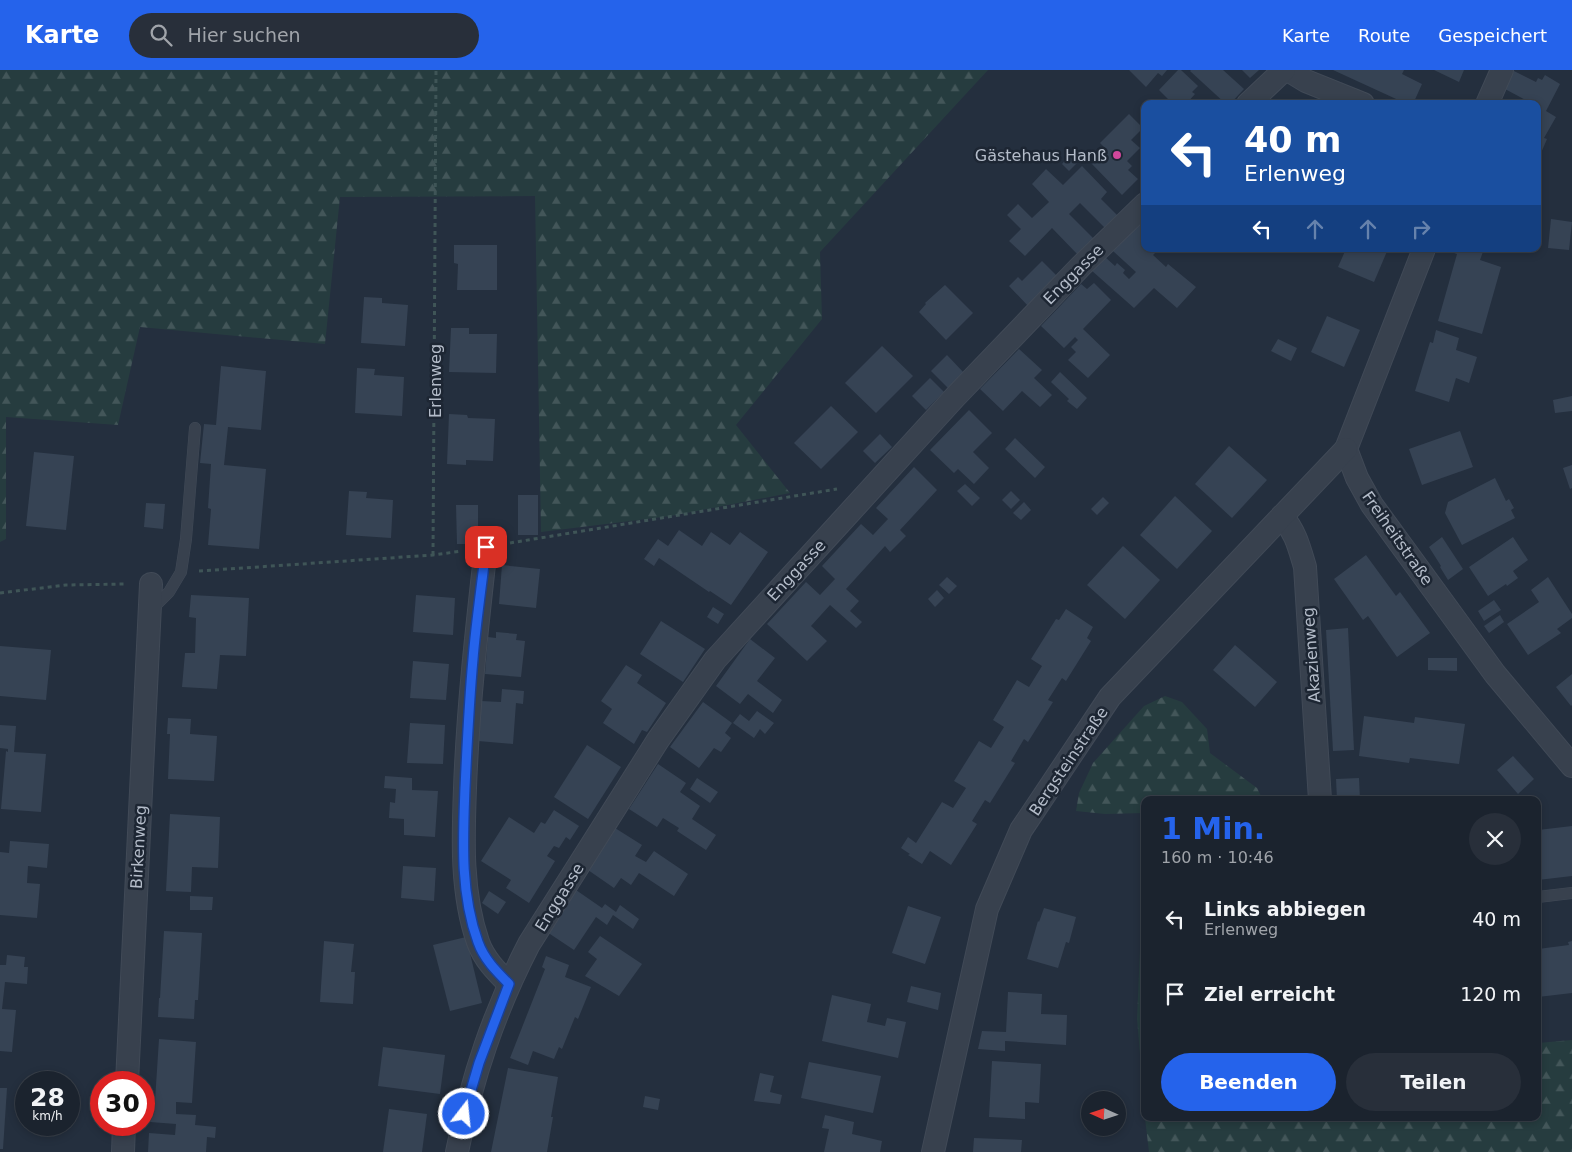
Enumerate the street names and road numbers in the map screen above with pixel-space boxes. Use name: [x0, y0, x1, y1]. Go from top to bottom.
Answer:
street label: Enggasse: [1039, 240, 1107, 308]
street label: Erlenweg: [426, 344, 445, 418]
street label: Freiheitstraße: [1358, 488, 1437, 589]
street label: Enggasse: [763, 536, 830, 605]
street label: Akazienweg: [1299, 607, 1324, 703]
street label: Bergsteinstraße: [1025, 703, 1112, 819]
street label: Birkenweg: [127, 805, 150, 889]
street label: Enggasse: [531, 860, 588, 935]

